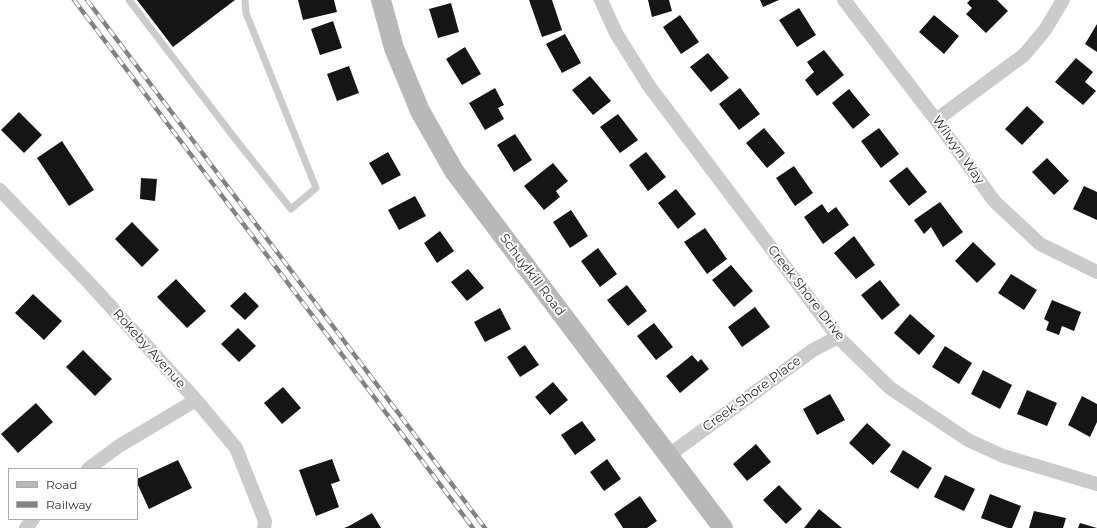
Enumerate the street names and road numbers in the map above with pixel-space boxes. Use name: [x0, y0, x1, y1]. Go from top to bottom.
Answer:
street label: Wilwyn Way: [929, 113, 987, 187]
street label: Schuylkill Road: [496, 231, 568, 319]
street label: Creek Shore Drive: [764, 242, 848, 344]
street label: Rokeby Avenue: [109, 306, 189, 392]
street label: Creek Shore Place: [700, 353, 804, 435]

